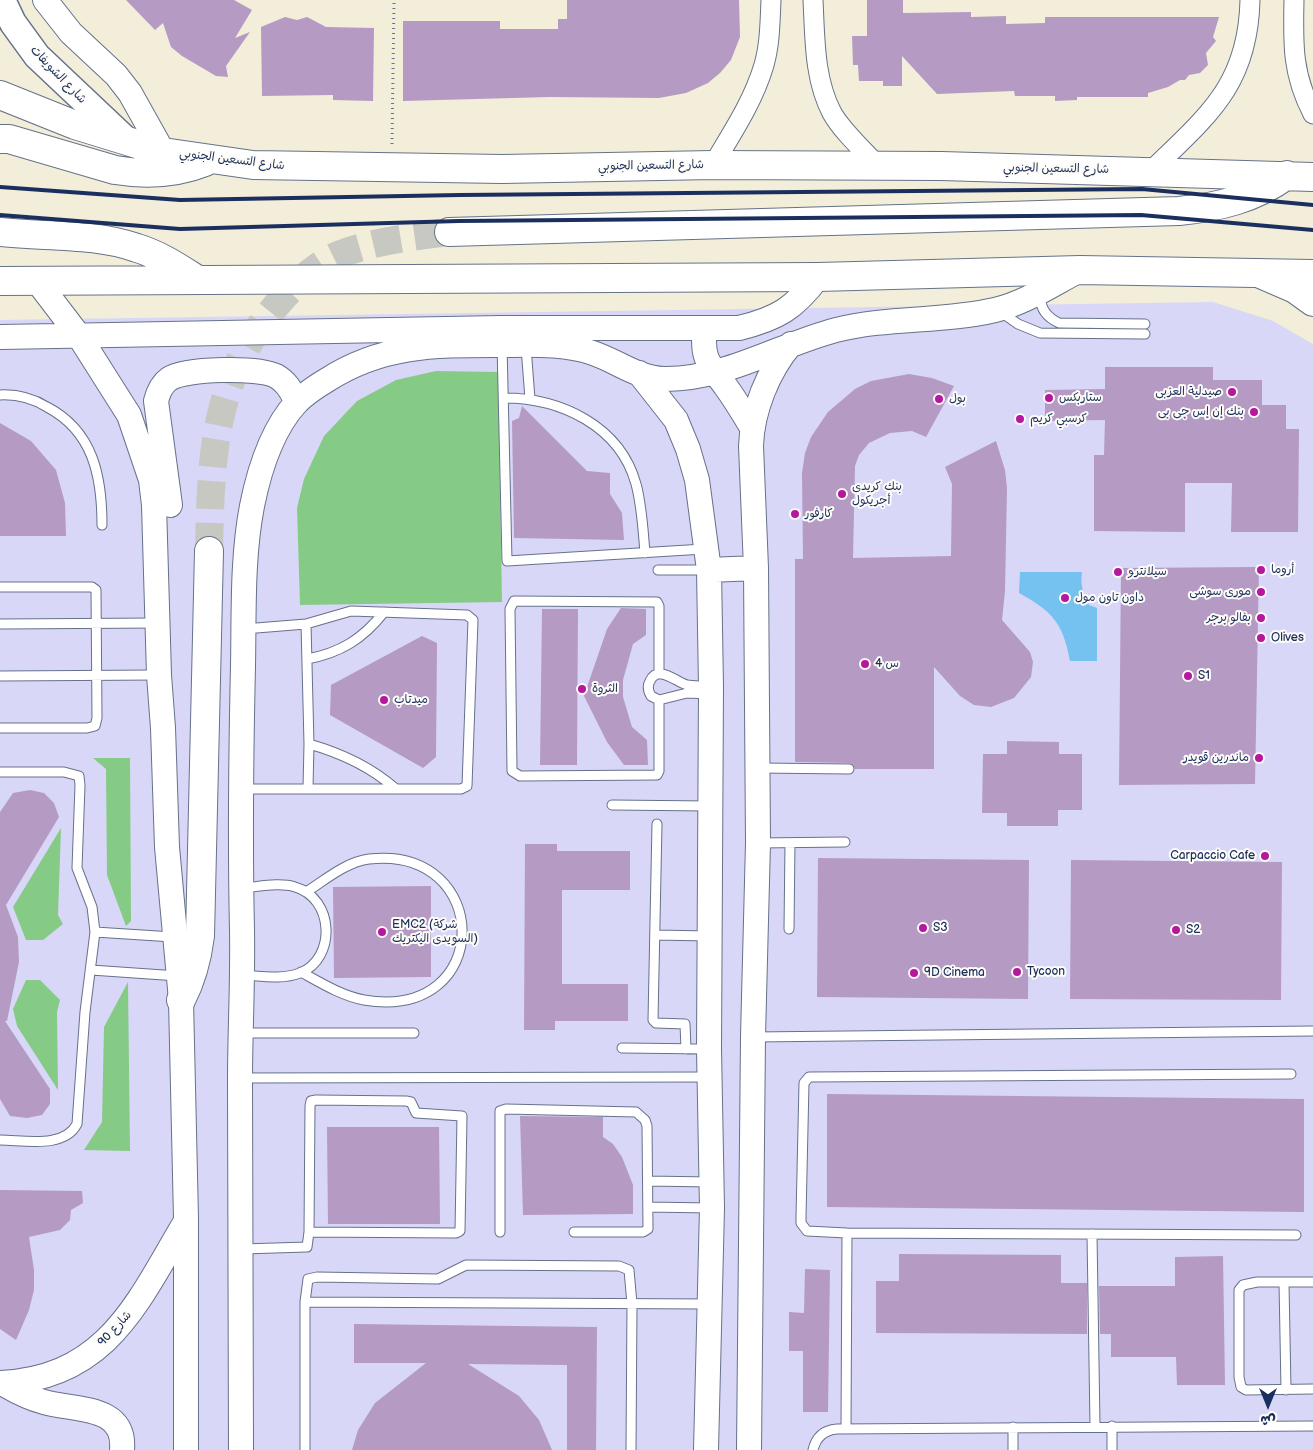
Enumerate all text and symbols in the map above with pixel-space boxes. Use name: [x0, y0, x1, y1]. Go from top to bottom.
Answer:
street label: شارع الشويفات: [27, 43, 89, 107]
street label: شارع التسعين الجنوبي: [178, 146, 286, 174]
street label: شارع التسعين الجنوبي: [598, 158, 704, 174]
street label: شارع التسعين الجنوبي: [1003, 161, 1109, 177]
place label: صيدلية العزبى: [1155, 385, 1222, 399]
marker: صيدلية العزبى: [1226, 386, 1238, 398]
place label: ستاربكس: [1059, 391, 1102, 405]
place label: بول: [949, 392, 966, 406]
marker: ستاربكس: [1043, 392, 1055, 404]
marker: بول: [933, 393, 945, 405]
place label: بنك إن إس جى بى: [1158, 405, 1244, 419]
marker: بنك إن إس جى بى: [1248, 406, 1260, 418]
place label: كرسبي كريم: [1030, 412, 1087, 426]
marker: كرسبي كريم: [1014, 413, 1026, 425]
place label: بنك كريدى أجريكول: [852, 480, 902, 508]
marker: بنك كريدى أجريكول: [836, 488, 848, 500]
place label: كارفور: [805, 507, 833, 521]
marker: كارفور: [789, 508, 801, 520]
place label: أروما: [1271, 563, 1294, 577]
marker: أروما: [1255, 564, 1267, 576]
place label: سيلانترو: [1128, 565, 1167, 579]
marker: سيلانترو: [1112, 566, 1124, 578]
place label: مورى سوشى: [1189, 585, 1251, 599]
marker: مورى سوشى: [1255, 586, 1267, 598]
place label: داون تاون مول: [1075, 591, 1144, 605]
marker: داون تاون مول: [1059, 592, 1071, 604]
place label: بفالو برجر: [1207, 611, 1251, 625]
marker: بفالو برجر: [1255, 612, 1267, 624]
place label: Olives: [1271, 631, 1304, 645]
marker: Olives: [1255, 632, 1267, 644]
place label: س 4: [875, 657, 899, 671]
marker: س 4: [859, 658, 871, 670]
place label: S1: [1198, 669, 1210, 683]
marker: S1: [1182, 670, 1194, 682]
place label: الثروة: [592, 682, 618, 696]
marker: الثروة: [576, 683, 588, 695]
place label: ميدتاب: [394, 693, 428, 707]
marker: ميدتاب: [378, 694, 390, 706]
place label: ماندرين قويدر: [1183, 751, 1249, 765]
marker: ماندرين قويدر: [1253, 752, 1265, 764]
place label: Carpaccio Cafe: [1170, 849, 1255, 863]
marker: Carpaccio Cafe: [1259, 850, 1271, 862]
place label: EMC2 (شركة السويدى اليكتريك): [392, 918, 478, 946]
place label: S3: [933, 921, 948, 935]
marker: S3: [917, 922, 929, 934]
place label: S2: [1186, 923, 1200, 937]
marker: S2: [1170, 924, 1182, 936]
marker: EMC2 (شركة السويدى اليكتريك): [376, 926, 388, 938]
place label: Tycoon: [1027, 965, 1065, 979]
place label: 9D Cinema: [924, 966, 985, 980]
marker: Tycoon: [1011, 966, 1023, 978]
marker: 9D Cinema: [908, 967, 920, 979]
street label: شارع 90: [95, 1308, 135, 1350]
north arrow: [1243, 1380, 1293, 1430]
text: ش: [1260, 1412, 1276, 1429]

